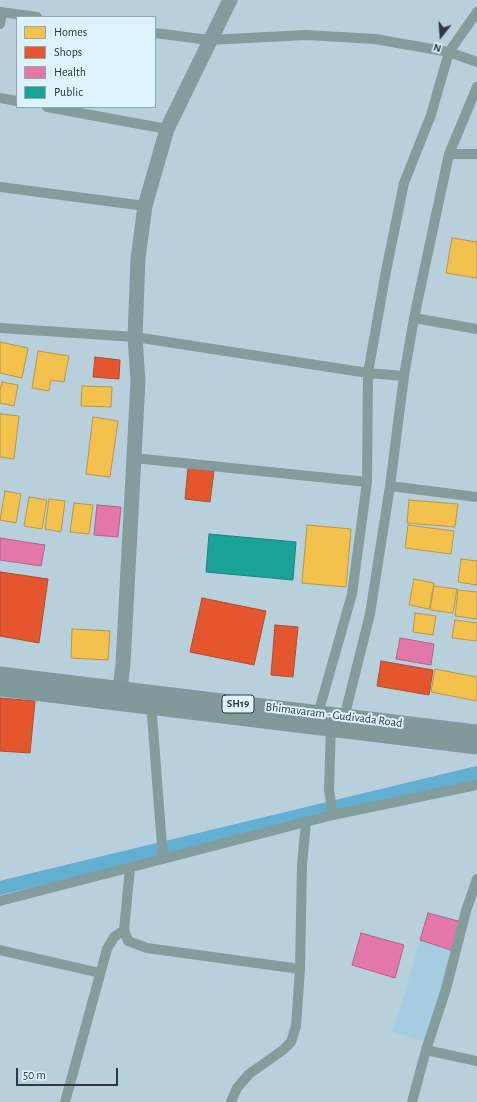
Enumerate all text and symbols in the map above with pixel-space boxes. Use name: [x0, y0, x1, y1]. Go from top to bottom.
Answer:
legend: [16, 16, 156, 108]
north arrow: [421, 16, 461, 56]
text: Homes: [54, 26, 87, 38]
text: N: [432, 42, 443, 54]
text: Shops: [54, 46, 82, 58]
text: Health: [54, 66, 86, 78]
text: Public: [54, 86, 83, 98]
road number: SH19: [222, 695, 254, 713]
street label: Bhimavaram - Gudivada Road: [265, 699, 403, 731]
scale bar: [18, 1060, 120, 1086]
text: 50 m: [23, 1069, 46, 1081]

